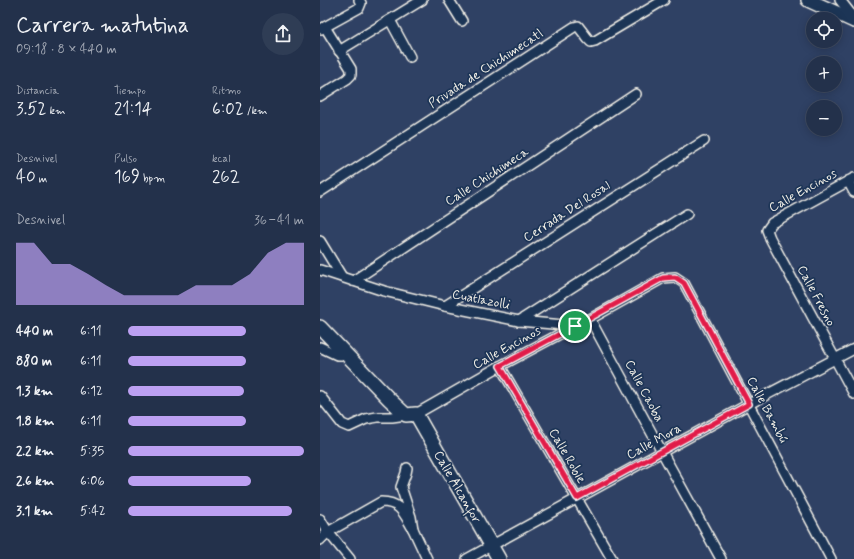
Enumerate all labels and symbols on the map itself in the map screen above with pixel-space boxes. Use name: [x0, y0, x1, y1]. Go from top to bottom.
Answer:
street label: Privada de Chichimecatl: [425, 25, 547, 113]
street label: Calle Chichimeca: [442, 144, 532, 210]
street label: Calle Encinos: [766, 165, 840, 217]
street label: Cerrada Del Rosal: [520, 177, 614, 246]
street label: Calle Fresno: [793, 263, 839, 330]
street label: Cuatlazolli: [450, 286, 512, 314]
pin: [558, 309, 592, 343]
street label: Calle Encinos: [470, 322, 544, 374]
street label: Calle Caoba: [621, 357, 667, 425]
street label: Calle Bambú: [742, 374, 792, 446]
street label: Calle Mora: [624, 420, 685, 464]
street label: Calle Roble: [545, 426, 589, 486]
street label: Calle Alcanfor: [428, 448, 485, 528]

